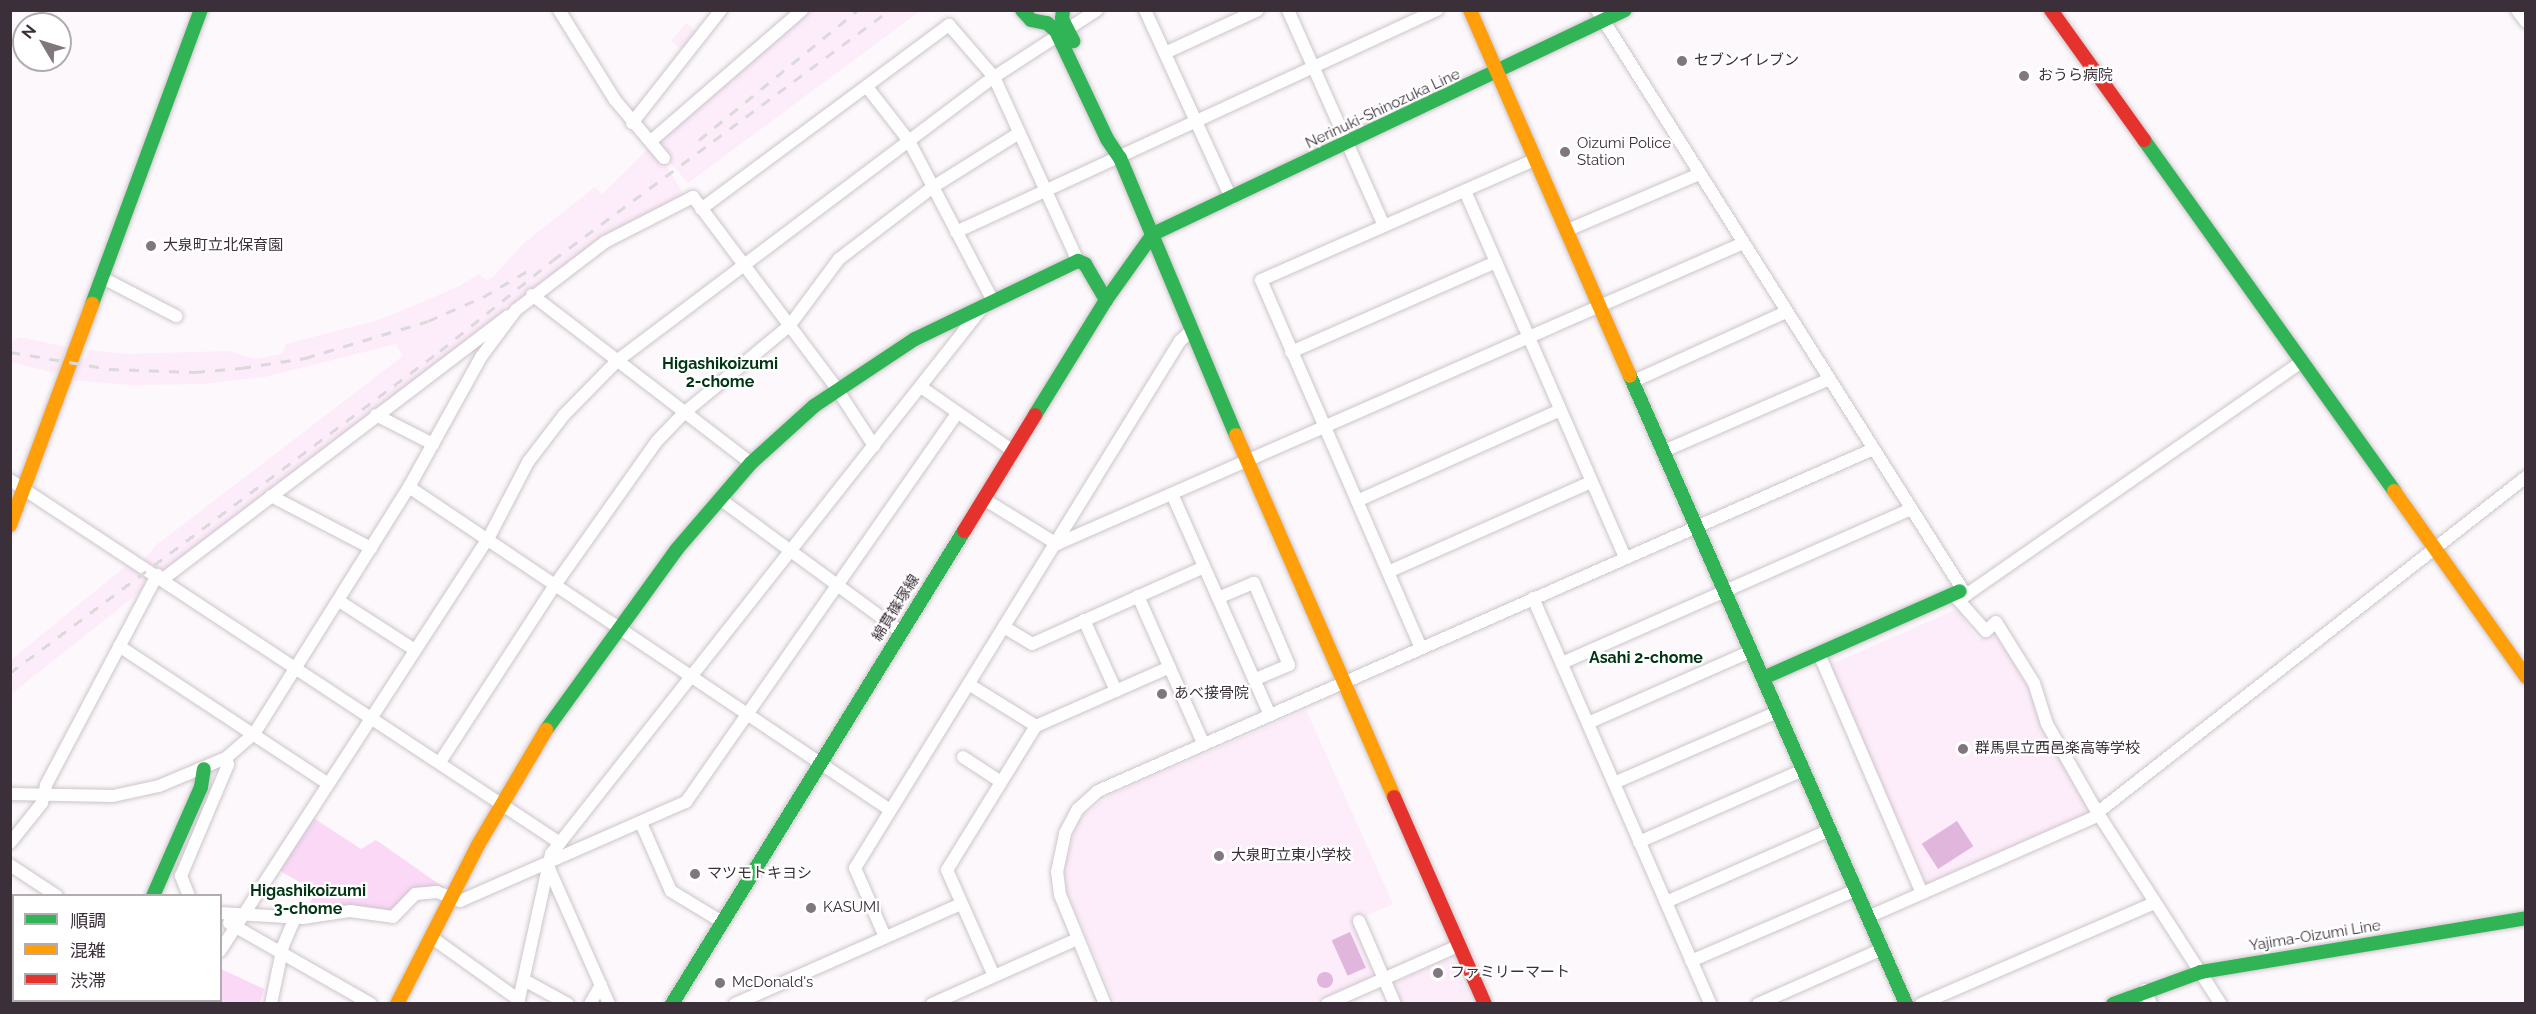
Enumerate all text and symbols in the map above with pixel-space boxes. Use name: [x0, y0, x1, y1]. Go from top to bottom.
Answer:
north arrow: [12, 12, 72, 72]
text: N: [18, 21, 40, 43]
place label: セブンイレブン: [1694, 52, 1799, 70]
marker: セブンイレブン: [1675, 54, 1689, 68]
street label: Nerinuki-Shinozuka Line: [1303, 65, 1463, 153]
marker: おうら病院: [2015, 67, 2033, 85]
place label: おうら病院: [2038, 67, 2113, 85]
place label: Oizumi Police Station: [1577, 134, 1671, 169]
marker: Oizumi Police Station: [1558, 145, 1572, 159]
place label: 大泉町立北保育園: [163, 237, 283, 255]
marker: 大泉町立北保育園: [144, 239, 158, 253]
district label: Higashikoizumi 2-chome: [662, 354, 778, 392]
street label: 綿貫篠塚線: [868, 571, 924, 645]
district label: Asahi 2-chome: [1589, 648, 1703, 668]
place label: あべ接骨院: [1174, 685, 1249, 703]
marker: あべ接骨院: [1155, 687, 1169, 701]
place label: 群馬県立西邑楽高等学校: [1975, 740, 2140, 758]
marker: 群馬県立西邑楽高等学校: [1956, 742, 1970, 756]
place label: 大泉町立東小学校: [1231, 847, 1351, 865]
marker: 大泉町立東小学校: [1212, 849, 1226, 863]
place label: マツモトキヨシ: [707, 865, 812, 883]
marker: マツモトキヨシ: [688, 867, 702, 881]
district label: Higashikoizumi 3-chome: [250, 881, 366, 919]
legend: [12, 894, 222, 1002]
place label: KASUMI: [823, 899, 880, 917]
marker: KASUMI: [804, 901, 818, 915]
text: 順調: [70, 910, 106, 931]
street label: Yajima-Oizumi Line: [2248, 917, 2382, 955]
text: 混雑: [70, 940, 106, 961]
place label: ファミリーマート: [1450, 964, 1570, 982]
marker: ファミリーマート: [1431, 966, 1445, 980]
text: 渋滞: [70, 970, 106, 991]
place label: McDonald's: [732, 974, 813, 992]
marker: McDonald's: [713, 976, 727, 990]

